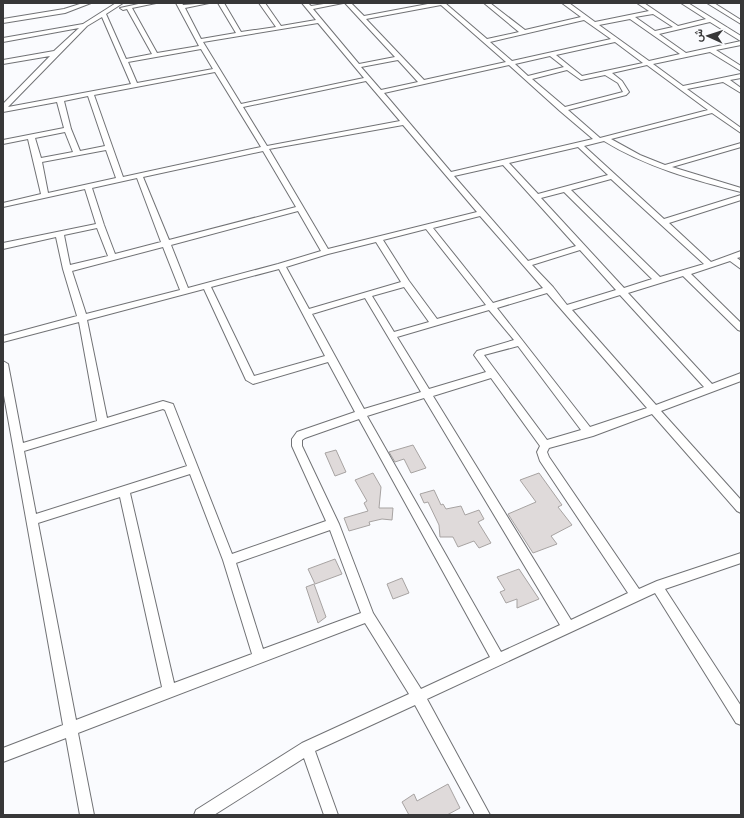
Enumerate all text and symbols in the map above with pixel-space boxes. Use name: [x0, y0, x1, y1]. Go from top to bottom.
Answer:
north arrow: [688, 16, 728, 56]
text: ش: [690, 28, 705, 42]

